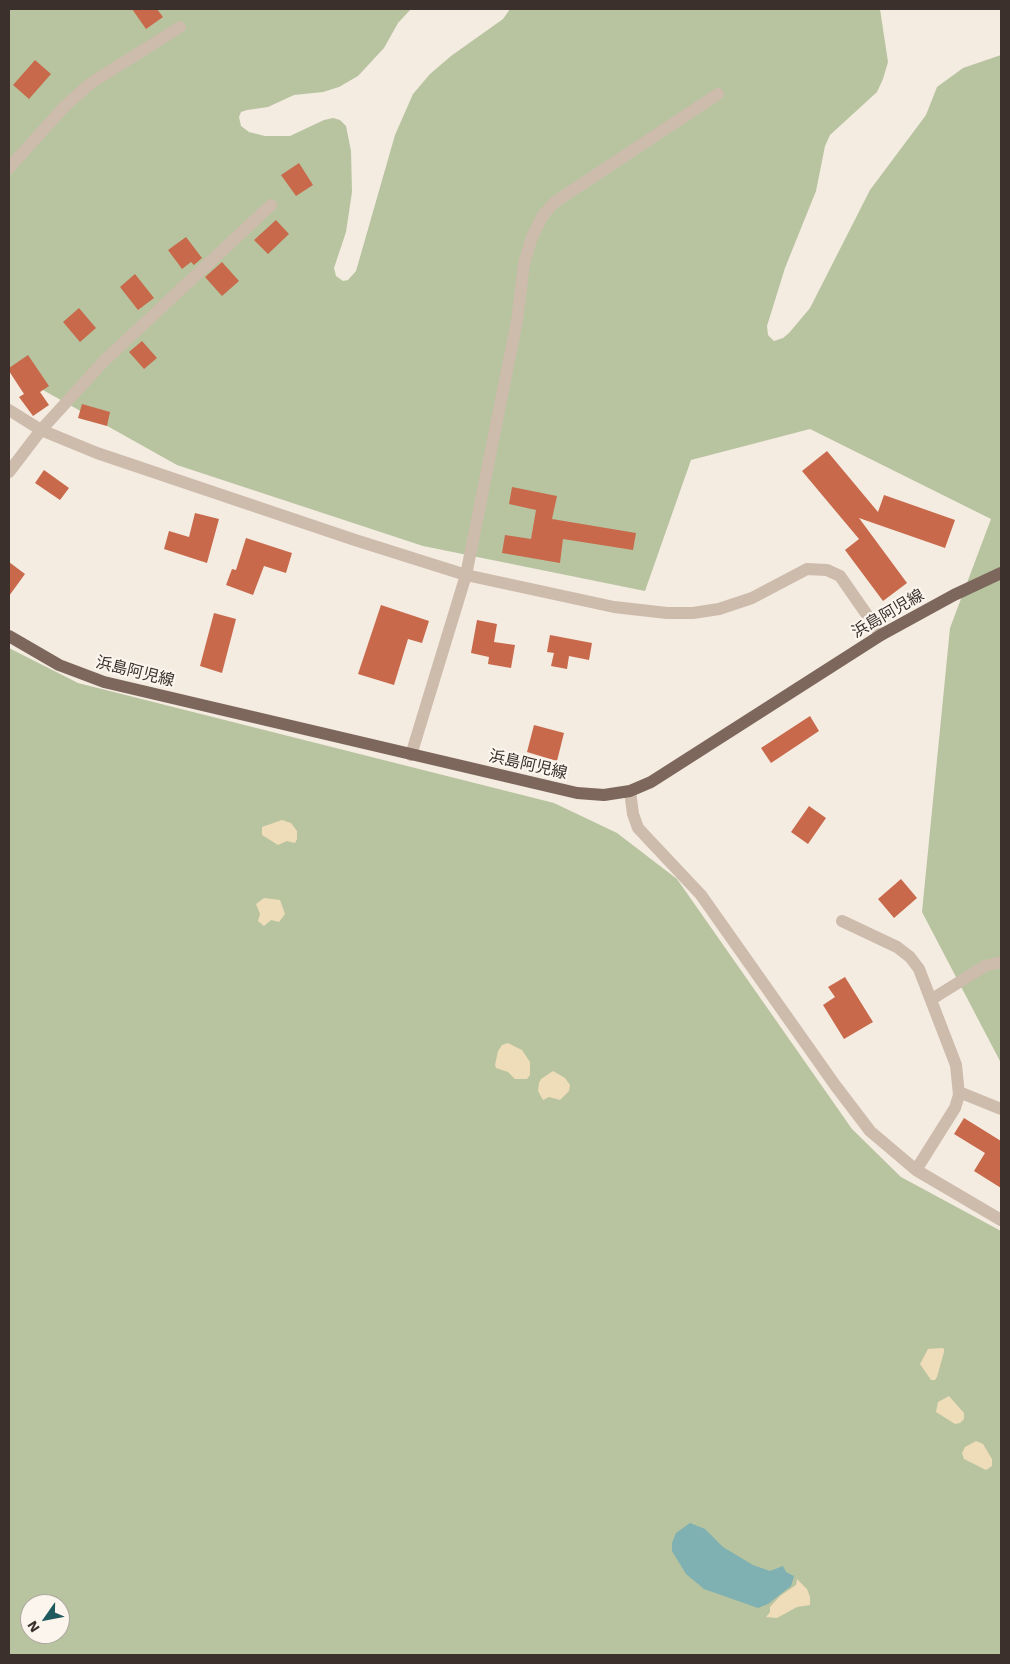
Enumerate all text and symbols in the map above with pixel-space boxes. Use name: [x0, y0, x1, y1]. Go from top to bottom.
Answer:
street label: 浜島阿児線: [849, 586, 927, 642]
street label: 浜島阿児線: [94, 653, 176, 691]
street label: 浜島阿児線: [487, 747, 569, 783]
north arrow: [20, 1594, 70, 1644]
text: N: [24, 1618, 43, 1635]

